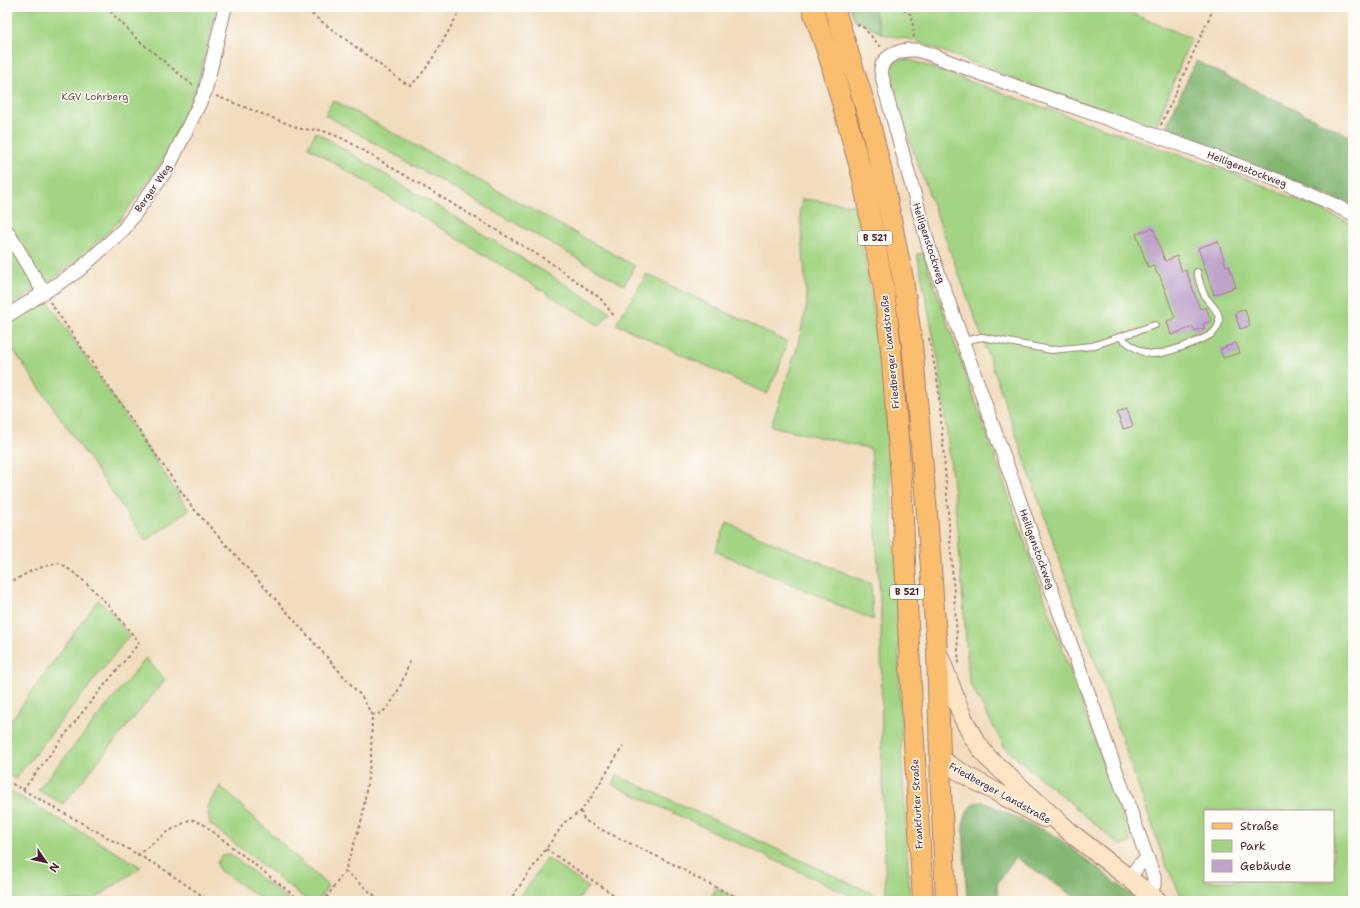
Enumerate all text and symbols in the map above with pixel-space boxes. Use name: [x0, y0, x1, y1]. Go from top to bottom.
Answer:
park label: KGV Lohrberg: [62, 90, 128, 103]
street label: Heiligenstockweg: [1205, 148, 1289, 190]
street label: Berger Weg: [132, 161, 174, 215]
street label: Heiligenstockweg: [910, 201, 948, 285]
road number: B 521: [858, 231, 892, 245]
street label: Friedberger Landstraße: [877, 294, 902, 410]
street label: Heiligenstockweg: [1016, 507, 1058, 591]
road number: B 521: [890, 585, 924, 599]
street label: Frankfurter Straße: [908, 758, 926, 850]
street label: Friedberger Landstraße: [947, 759, 1054, 827]
legend: [1204, 810, 1334, 882]
text: Straße: [1240, 818, 1279, 834]
text: Park: [1240, 838, 1266, 854]
north arrow: [26, 842, 66, 882]
text: Gebäude: [1240, 858, 1291, 874]
text: N: [45, 860, 63, 875]

